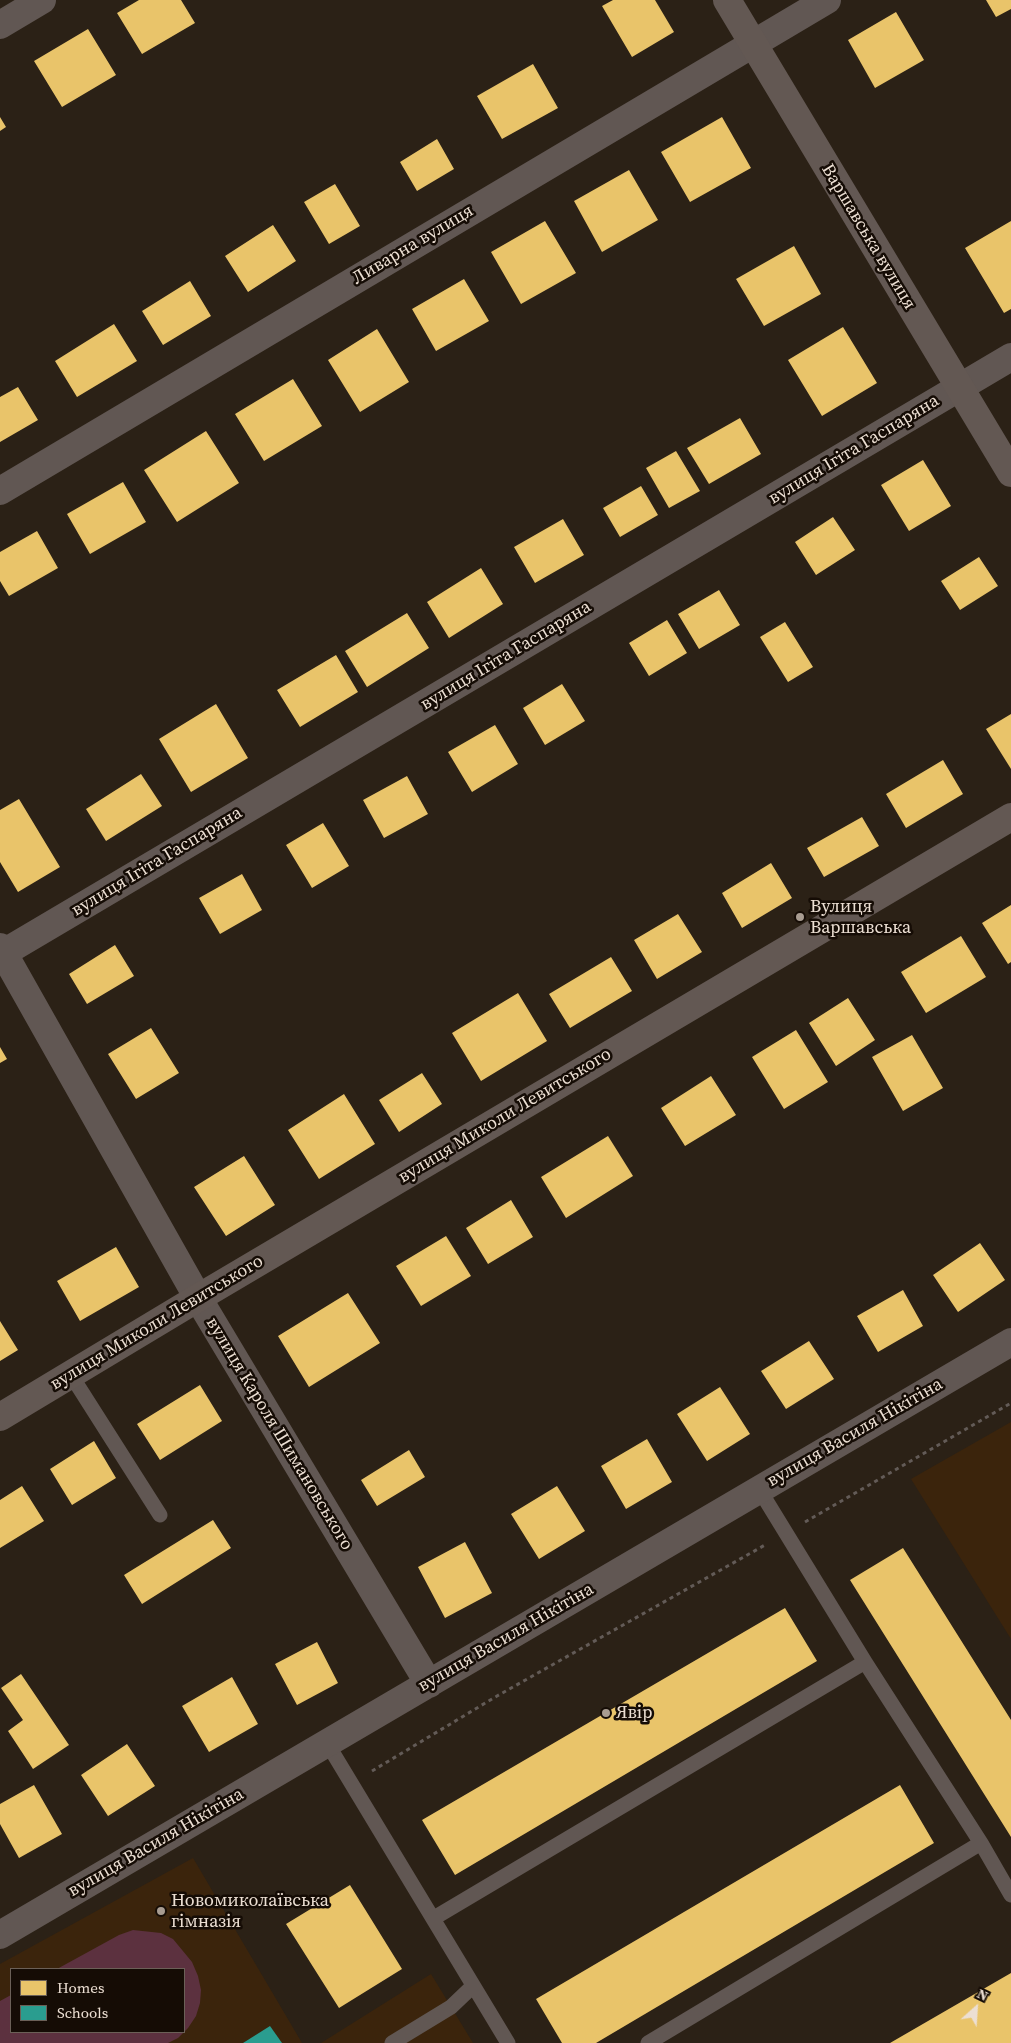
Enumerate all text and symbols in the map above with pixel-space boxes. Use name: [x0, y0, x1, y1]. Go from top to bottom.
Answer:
street label: Варшавська вулиця: [816, 160, 920, 314]
street label: Ливарна вулиця: [348, 200, 478, 290]
street label: вулиця Ігіта Гаспаряна: [765, 390, 943, 510]
street label: вулиця Ігіта Гаспаряна: [417, 596, 595, 716]
street label: вулиця Ігіта Гаспаряна: [68, 802, 246, 922]
place label: Вулиця Варшавська: [810, 896, 911, 939]
marker: Вулиця Варшавська: [794, 911, 806, 923]
street label: вулиця Миколи Левитського: [395, 1044, 615, 1188]
street label: вулиця Миколи Левитського: [47, 1251, 267, 1395]
street label: вулиця Кароля Шимановського: [201, 1314, 357, 1554]
street label: вулиця Василя Нікітіна: [763, 1374, 947, 1492]
street label: вулиця Василя Нікітіна: [414, 1579, 598, 1697]
place label: Явір: [616, 1702, 653, 1724]
marker: Явір: [600, 1707, 612, 1719]
street label: вулиця Василя Нікітіна: [64, 1784, 248, 1902]
place label: Новомиколаївська гімназія: [171, 1890, 329, 1932]
marker: Новомиколаївська гімназія: [155, 1905, 167, 1917]
legend: [10, 1968, 185, 2033]
text: Homes: [57, 1977, 104, 1998]
north arrow: [951, 1983, 1001, 2033]
text: N: [974, 1983, 992, 2006]
text: Schools: [57, 2002, 108, 2023]

